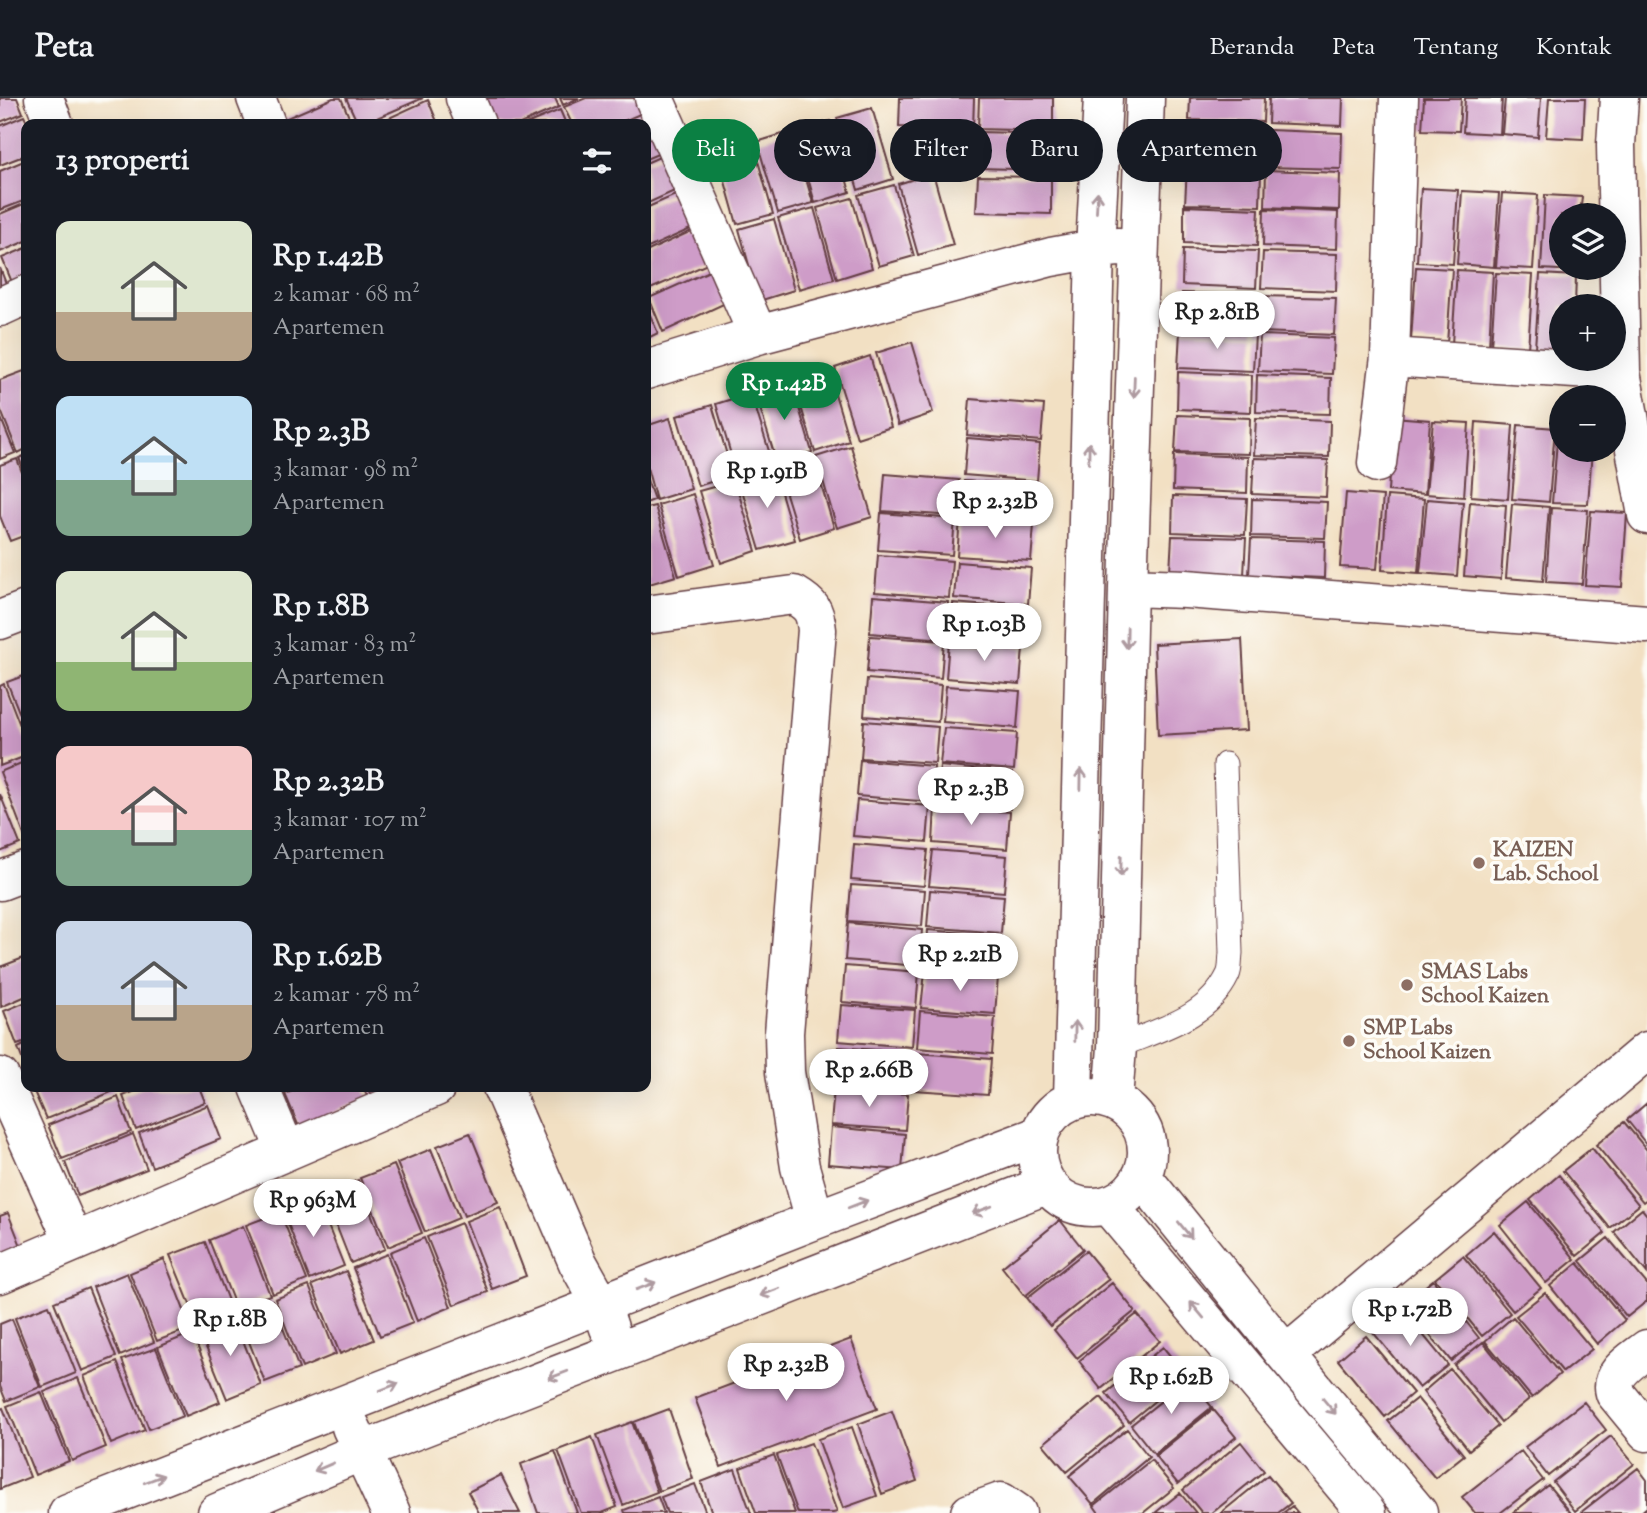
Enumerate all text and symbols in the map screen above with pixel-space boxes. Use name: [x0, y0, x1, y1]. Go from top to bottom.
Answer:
text: Peta: [35, 24, 94, 72]
text: Beranda: [1210, 31, 1295, 65]
text: Peta: [1333, 31, 1375, 65]
text: Tentang: [1413, 31, 1498, 65]
text: Kontak: [1536, 31, 1612, 65]
chip: Beli: [672, 119, 760, 182]
chip: Sewa: [774, 119, 876, 182]
chip: Filter: [890, 119, 992, 182]
chip: Baru: [1006, 119, 1103, 182]
chip: Apartemen: [1117, 119, 1282, 182]
text: 13 properti: [56, 140, 189, 183]
icon: filters: [578, 142, 616, 180]
one-way arrow: [1091, 190, 1104, 213]
map controls: [1549, 203, 1626, 462]
button: layers: [1549, 203, 1626, 280]
text: Rp 1.42B: [273, 236, 383, 279]
icon: home: [112, 249, 196, 333]
text: 2 kamar · 68 m²: [273, 279, 420, 312]
pin: Rp 2.81B: [1145, 292, 1289, 351]
button: +: [1549, 294, 1626, 371]
text: Rp 2.81B: [1175, 297, 1259, 330]
text: Apartemen: [273, 312, 385, 345]
pin: Rp 1.42B: [712, 362, 856, 422]
text: Rp 1.42B: [742, 368, 826, 401]
one-way arrow: [1128, 375, 1141, 398]
button: −: [1549, 385, 1626, 462]
text: Rp 2.3B: [273, 411, 370, 454]
icon: home: [112, 424, 196, 508]
one-way arrow: [1083, 442, 1096, 465]
pin: Rp 1.91B: [695, 450, 839, 510]
text: 3 kamar · 98 m²: [273, 454, 418, 487]
text: Rp 1.91B: [727, 456, 807, 489]
pin: Rp 2.32B: [923, 480, 1067, 540]
text: Rp 2.32B: [952, 486, 1038, 519]
text: Apartemen: [273, 487, 385, 520]
text: Rp 1.8B: [273, 586, 369, 629]
icon: home: [112, 599, 196, 683]
pin: Rp 1.03B: [912, 603, 1056, 663]
text: Rp 1.03B: [943, 609, 1025, 642]
one-way arrow: [1120, 627, 1133, 650]
text: 3 kamar · 83 m²: [273, 629, 416, 662]
text: Apartemen: [273, 662, 385, 695]
text: Rp 2.32B: [273, 761, 384, 804]
pin: Rp 2.3B: [906, 768, 1036, 827]
one-way arrow: [1074, 768, 1088, 791]
text: Rp 2.3B: [934, 773, 1008, 806]
icon: home: [112, 774, 196, 858]
text: 3 kamar · 107 m²: [273, 804, 427, 837]
place label: KAIZEN Lab. School: [1493, 836, 1599, 890]
text: Apartemen: [273, 837, 385, 870]
one-way arrow: [1115, 854, 1128, 877]
marker: KAIZEN Lab. School: [1471, 855, 1487, 871]
pin: Rp 2.21B: [888, 934, 1032, 993]
text: Rp 1.62B: [273, 936, 382, 979]
text: Rp 2.21B: [918, 939, 1002, 972]
icon: home: [112, 949, 196, 1033]
place label: SMAS Labs School Kaizen: [1421, 958, 1550, 1012]
marker: SMAS Labs School Kaizen: [1399, 977, 1415, 993]
text: 2 kamar · 78 m²: [273, 979, 420, 1012]
text: Apartemen: [273, 1012, 385, 1045]
place label: SMP Labs School Kaizen: [1363, 1014, 1492, 1068]
one-way arrow: [1068, 1020, 1081, 1043]
marker: SMP Labs School Kaizen: [1341, 1033, 1357, 1049]
pin: Rp 2.66B: [797, 1049, 941, 1109]
text: Rp 2.66B: [825, 1055, 913, 1088]
pin: Rp 963M: [248, 1180, 378, 1239]
text: Rp 963M: [270, 1185, 357, 1218]
one-way arrow: [847, 1196, 869, 1209]
one-way arrow: [971, 1204, 993, 1217]
one-way arrow: [1178, 1220, 1193, 1239]
one-way arrow: [635, 1278, 657, 1291]
one-way arrow: [759, 1287, 781, 1300]
pin: Rp 1.72B: [1338, 1288, 1482, 1348]
text: Rp 1.72B: [1368, 1294, 1452, 1327]
pin: Rp 1.8B: [165, 1298, 295, 1358]
one-way arrow: [1189, 1302, 1205, 1320]
text: Rp 1.8B: [193, 1304, 267, 1337]
pin: Rp 2.32B: [714, 1344, 858, 1403]
text: Rp 2.32B: [743, 1349, 829, 1382]
pin: Rp 1.62B: [1099, 1356, 1243, 1416]
text: Rp 1.62B: [1129, 1362, 1213, 1395]
one-way arrow: [547, 1369, 569, 1382]
one-way arrow: [378, 1380, 399, 1393]
one-way arrow: [1321, 1397, 1337, 1415]
one-way arrow: [313, 1462, 335, 1475]
one-way arrow: [143, 1472, 165, 1485]

